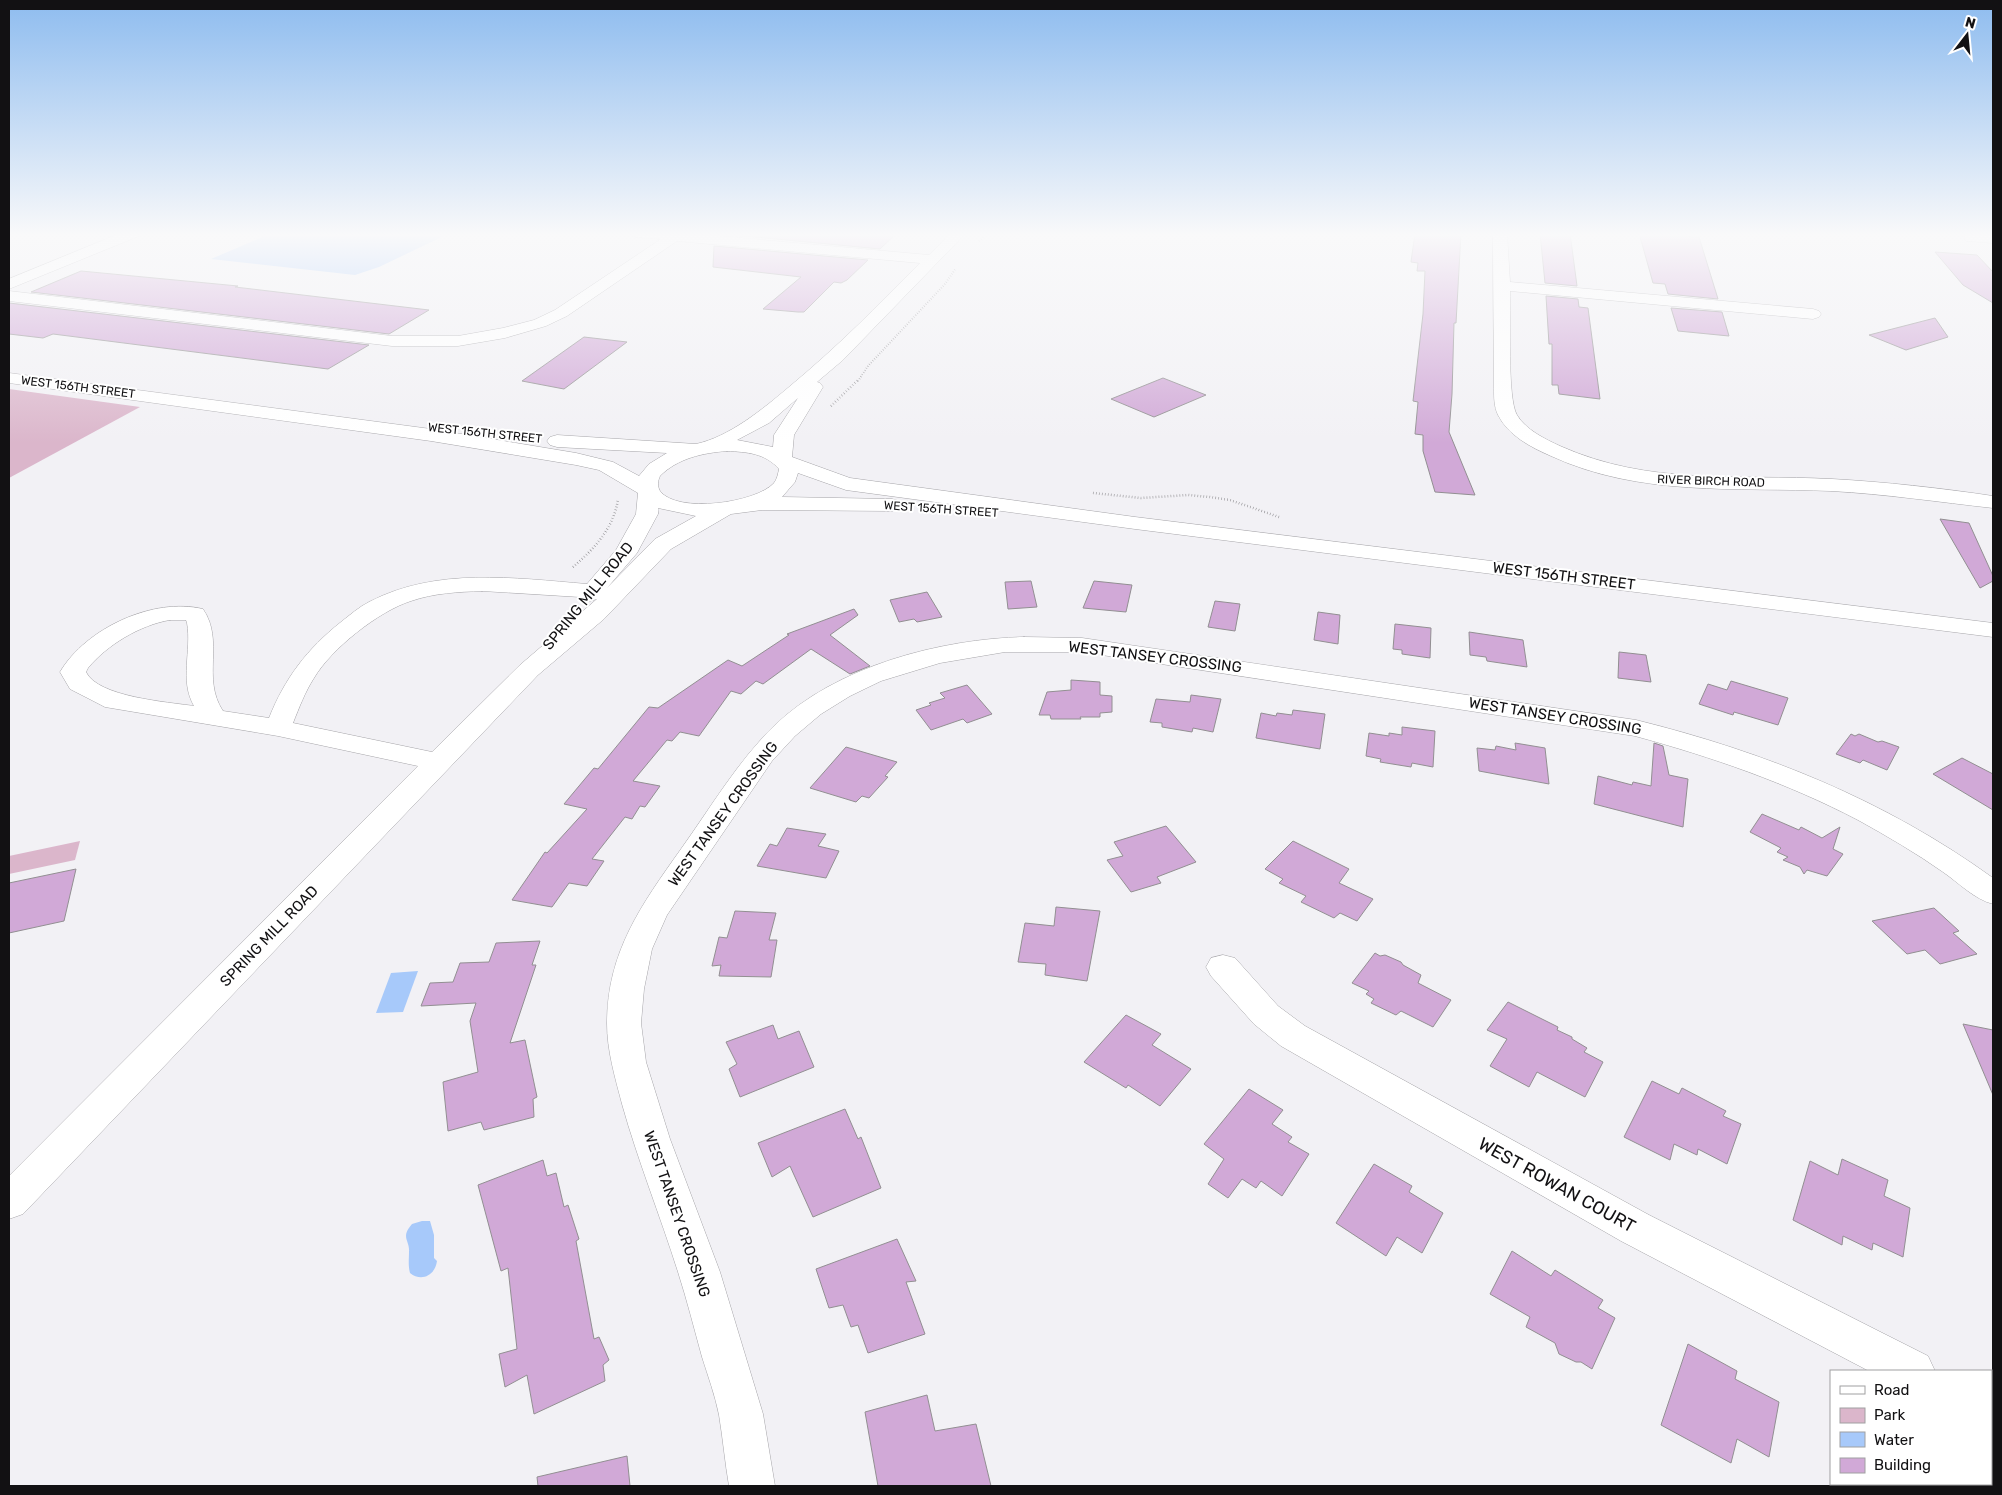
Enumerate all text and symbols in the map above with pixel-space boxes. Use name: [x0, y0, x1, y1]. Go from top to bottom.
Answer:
north arrow: [1942, 10, 1992, 60]
text: N: [1963, 13, 1978, 33]
street label: WEST 156TH STREET: [20, 373, 136, 401]
street label: WEST 156TH STREET: [427, 420, 543, 446]
street label: RIVER BIRCH ROAD: [1657, 472, 1765, 490]
street label: WEST 156TH STREET: [883, 498, 999, 520]
street label: SPRING MILL ROAD: [539, 538, 637, 654]
street label: WEST 156TH STREET: [1492, 558, 1637, 594]
street label: WEST TANSEY CROSSING: [1067, 637, 1243, 677]
street label: WEST TANSEY CROSSING: [1467, 693, 1643, 739]
street label: WEST TANSEY CROSSING: [664, 738, 782, 890]
street label: SPRING MILL ROAD: [216, 882, 322, 990]
street label: WEST TANSEY CROSSING: [640, 1128, 714, 1300]
street label: WEST ROWAN COURT: [1475, 1133, 1639, 1237]
legend: [1830, 1370, 1992, 1485]
text: Road: [1874, 1381, 1910, 1399]
text: Park: [1874, 1406, 1905, 1424]
text: Water: [1874, 1431, 1914, 1449]
text: Building: [1874, 1456, 1931, 1474]

